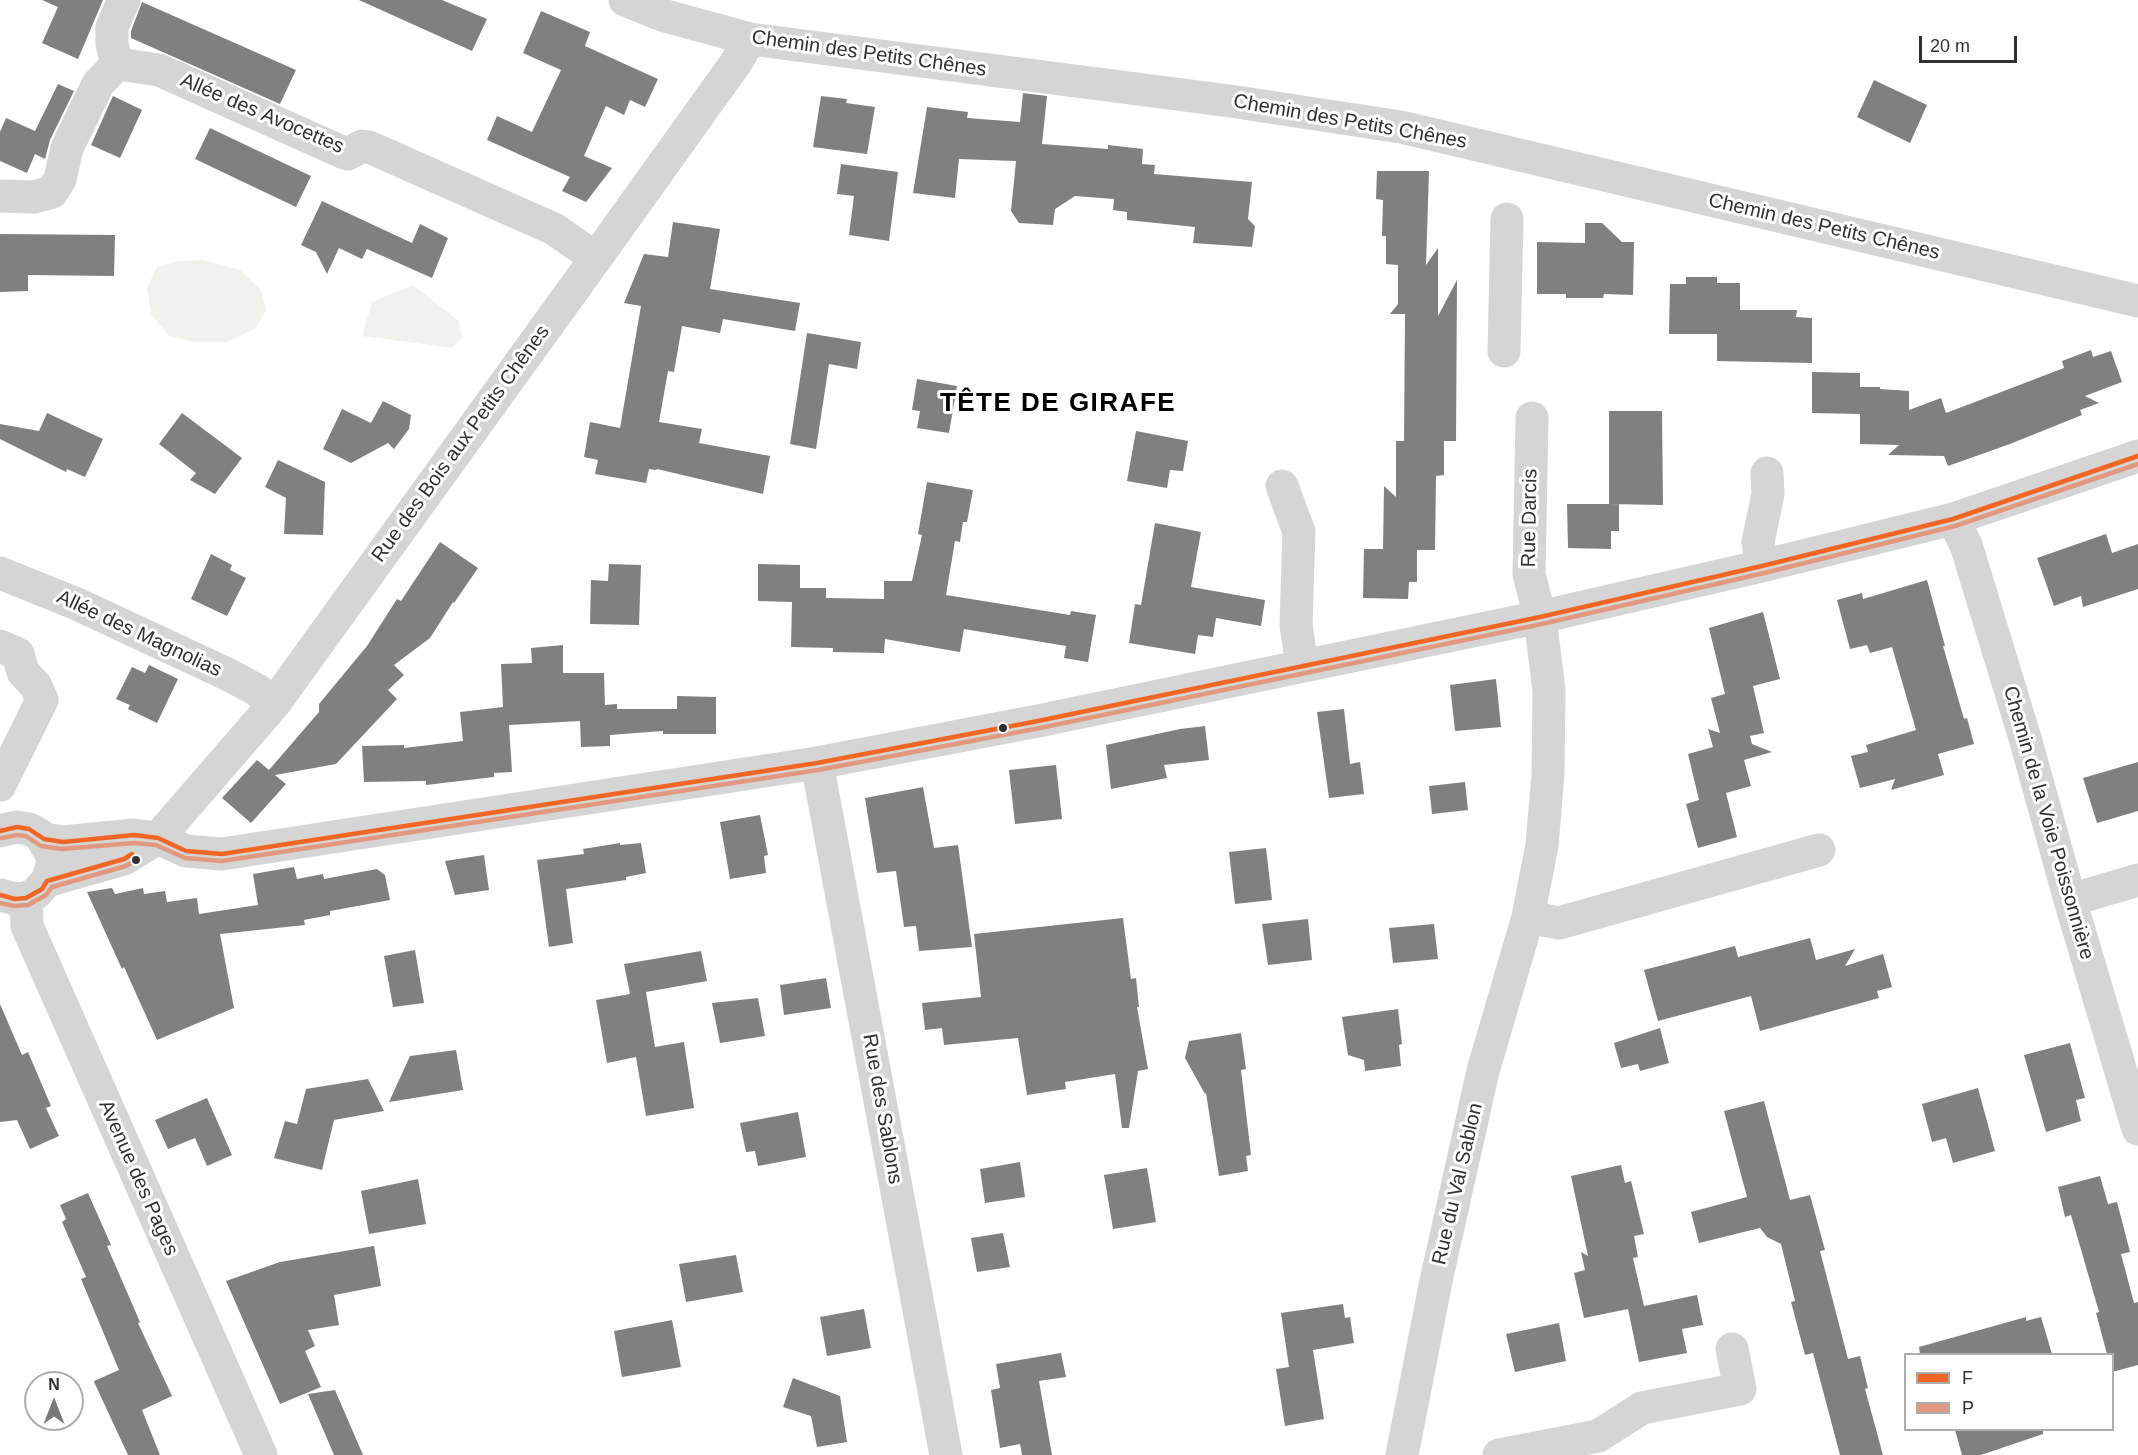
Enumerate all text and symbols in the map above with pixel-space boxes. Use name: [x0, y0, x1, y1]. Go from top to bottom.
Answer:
scale bar: [1922, 24, 2020, 62]
street label: Chemin des Petits Chênes: [750, 26, 988, 82]
text: 20 m: [1930, 36, 1970, 56]
street label: Allée des Avocettes: [177, 69, 347, 159]
street label: Chemin des Petits Chênes: [1231, 90, 1469, 154]
street label: Chemin des Petits Chênes: [1706, 189, 1942, 265]
street label: Rue des Bois aux Petits Chênes: [367, 321, 555, 567]
district label: TÊTE DE GIRAFE: [940, 388, 1176, 420]
street label: Rue Darcis: [1517, 468, 1543, 568]
street label: Allée des Magnolias: [53, 585, 225, 683]
street label: Chemin de la Voie Poissonnière: [1997, 683, 2099, 963]
unlabelled marker: [997, 722, 1009, 734]
unlabelled marker: [130, 854, 142, 866]
street label: Rue des Sablons: [857, 1032, 907, 1186]
street label: Avenue des Pages: [93, 1097, 183, 1259]
street label: Rue du Val Sablon: [1428, 1101, 1488, 1267]
legend: [1904, 1353, 2114, 1431]
text: F: [1962, 1368, 1973, 1388]
north arrow: [24, 1371, 84, 1431]
text: N: [48, 1376, 60, 1393]
text: P: [1962, 1398, 1974, 1418]

